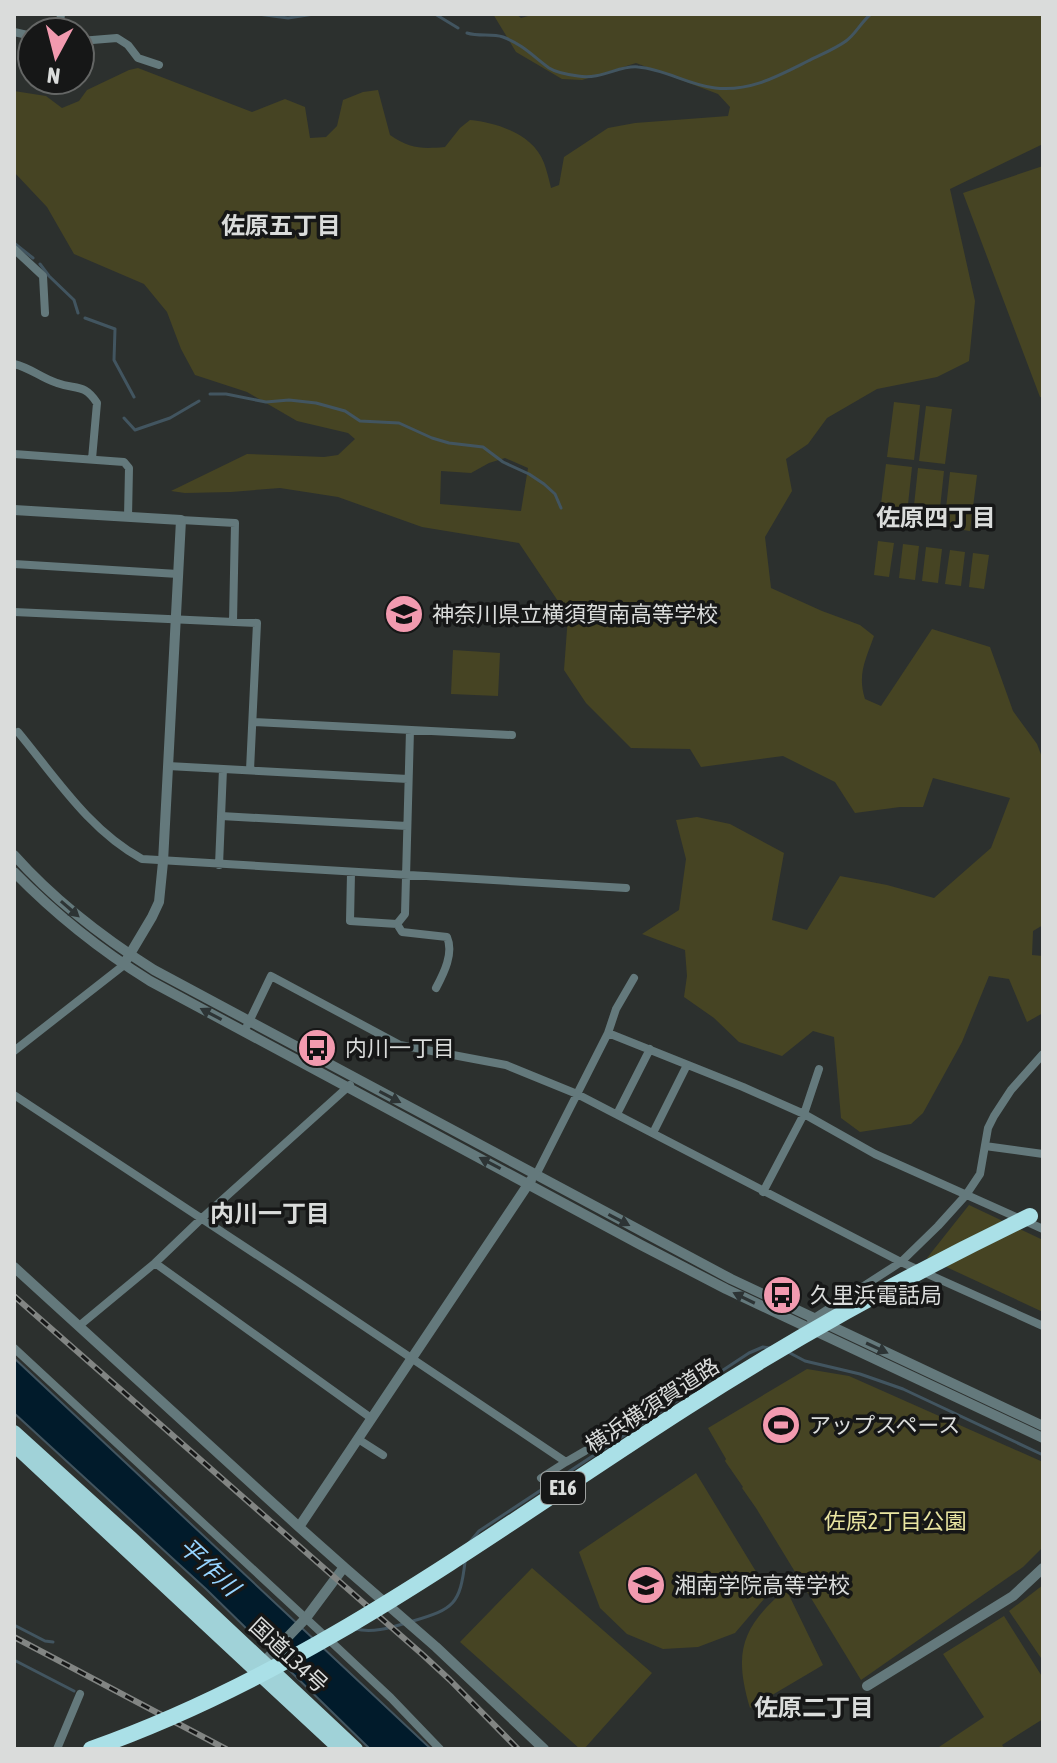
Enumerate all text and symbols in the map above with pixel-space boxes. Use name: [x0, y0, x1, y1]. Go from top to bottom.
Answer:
north arrow: [16, 16, 96, 96]
text: N: [46, 62, 62, 90]
district label: 佐原五丁目: [221, 212, 341, 239]
district label: 佐原四丁目: [876, 504, 996, 531]
school or university icon: 神奈川県立横須賀南高等学校: [383, 593, 425, 635]
place label: 神奈川県立横須賀南高等学校: [432, 601, 718, 627]
one-way arrow: [59, 900, 79, 917]
one-way arrow: [200, 1007, 223, 1020]
bus stop icon: 内川一丁目: [296, 1027, 338, 1069]
place label: 内川一丁目: [345, 1035, 455, 1061]
one-way arrow: [378, 1091, 401, 1104]
one-way arrow: [478, 1157, 501, 1170]
district label: 内川一丁目: [210, 1200, 330, 1227]
one-way arrow: [608, 1213, 630, 1227]
bus stop icon: 久里浜電話局: [761, 1274, 803, 1316]
place label: 久里浜電話局: [810, 1282, 942, 1308]
one-way arrow: [733, 1291, 756, 1305]
one-way arrow: [865, 1341, 888, 1355]
street label: 横浜横須賀道路: [580, 1352, 724, 1458]
sports icon: アップスペース: [760, 1404, 802, 1446]
place label: アップスペース: [809, 1412, 960, 1438]
road number: E16: [541, 1472, 585, 1504]
park label: 佐原2丁目公園: [824, 1508, 966, 1534]
water label: 平作川: [174, 1532, 247, 1603]
school or university icon: 湘南学院高等学校: [625, 1564, 667, 1606]
place label: 湘南学院高等学校: [674, 1572, 850, 1598]
street label: 国道134号: [245, 1612, 333, 1698]
district label: 佐原二丁目: [754, 1694, 874, 1721]

